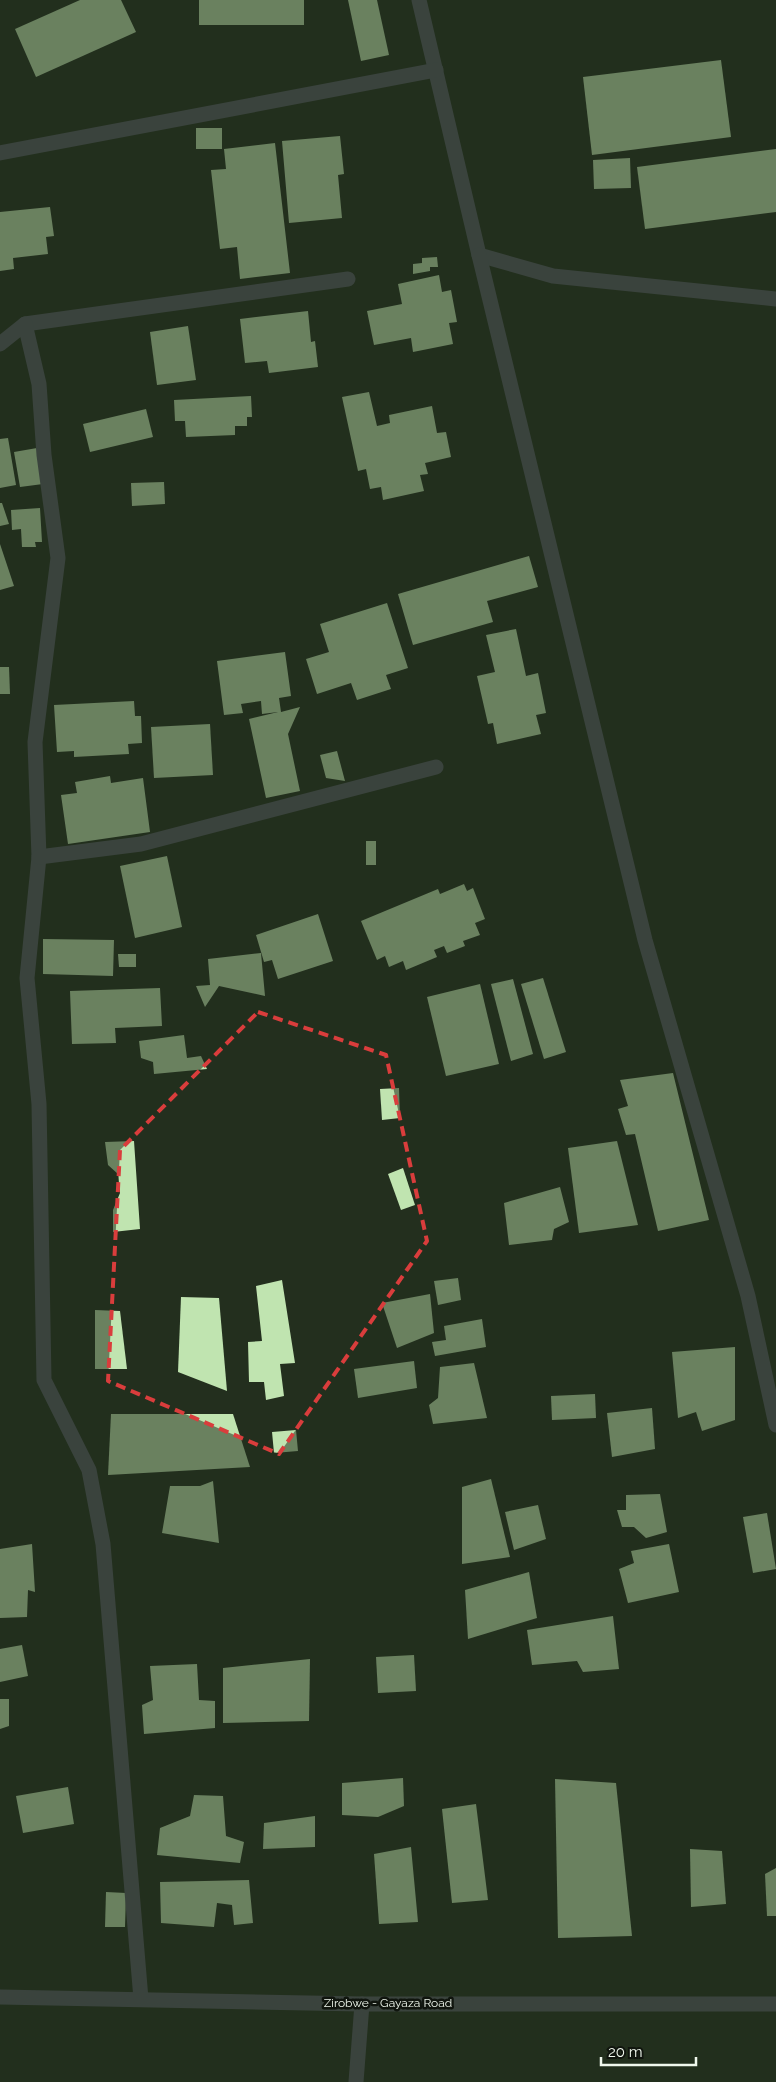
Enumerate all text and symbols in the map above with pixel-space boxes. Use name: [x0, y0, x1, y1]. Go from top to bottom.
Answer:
street label: Zirobwe - Gayaza Road: [324, 1996, 452, 2010]
scale bar: [601, 2034, 696, 2066]
text: 20 m: [608, 2043, 643, 2061]

